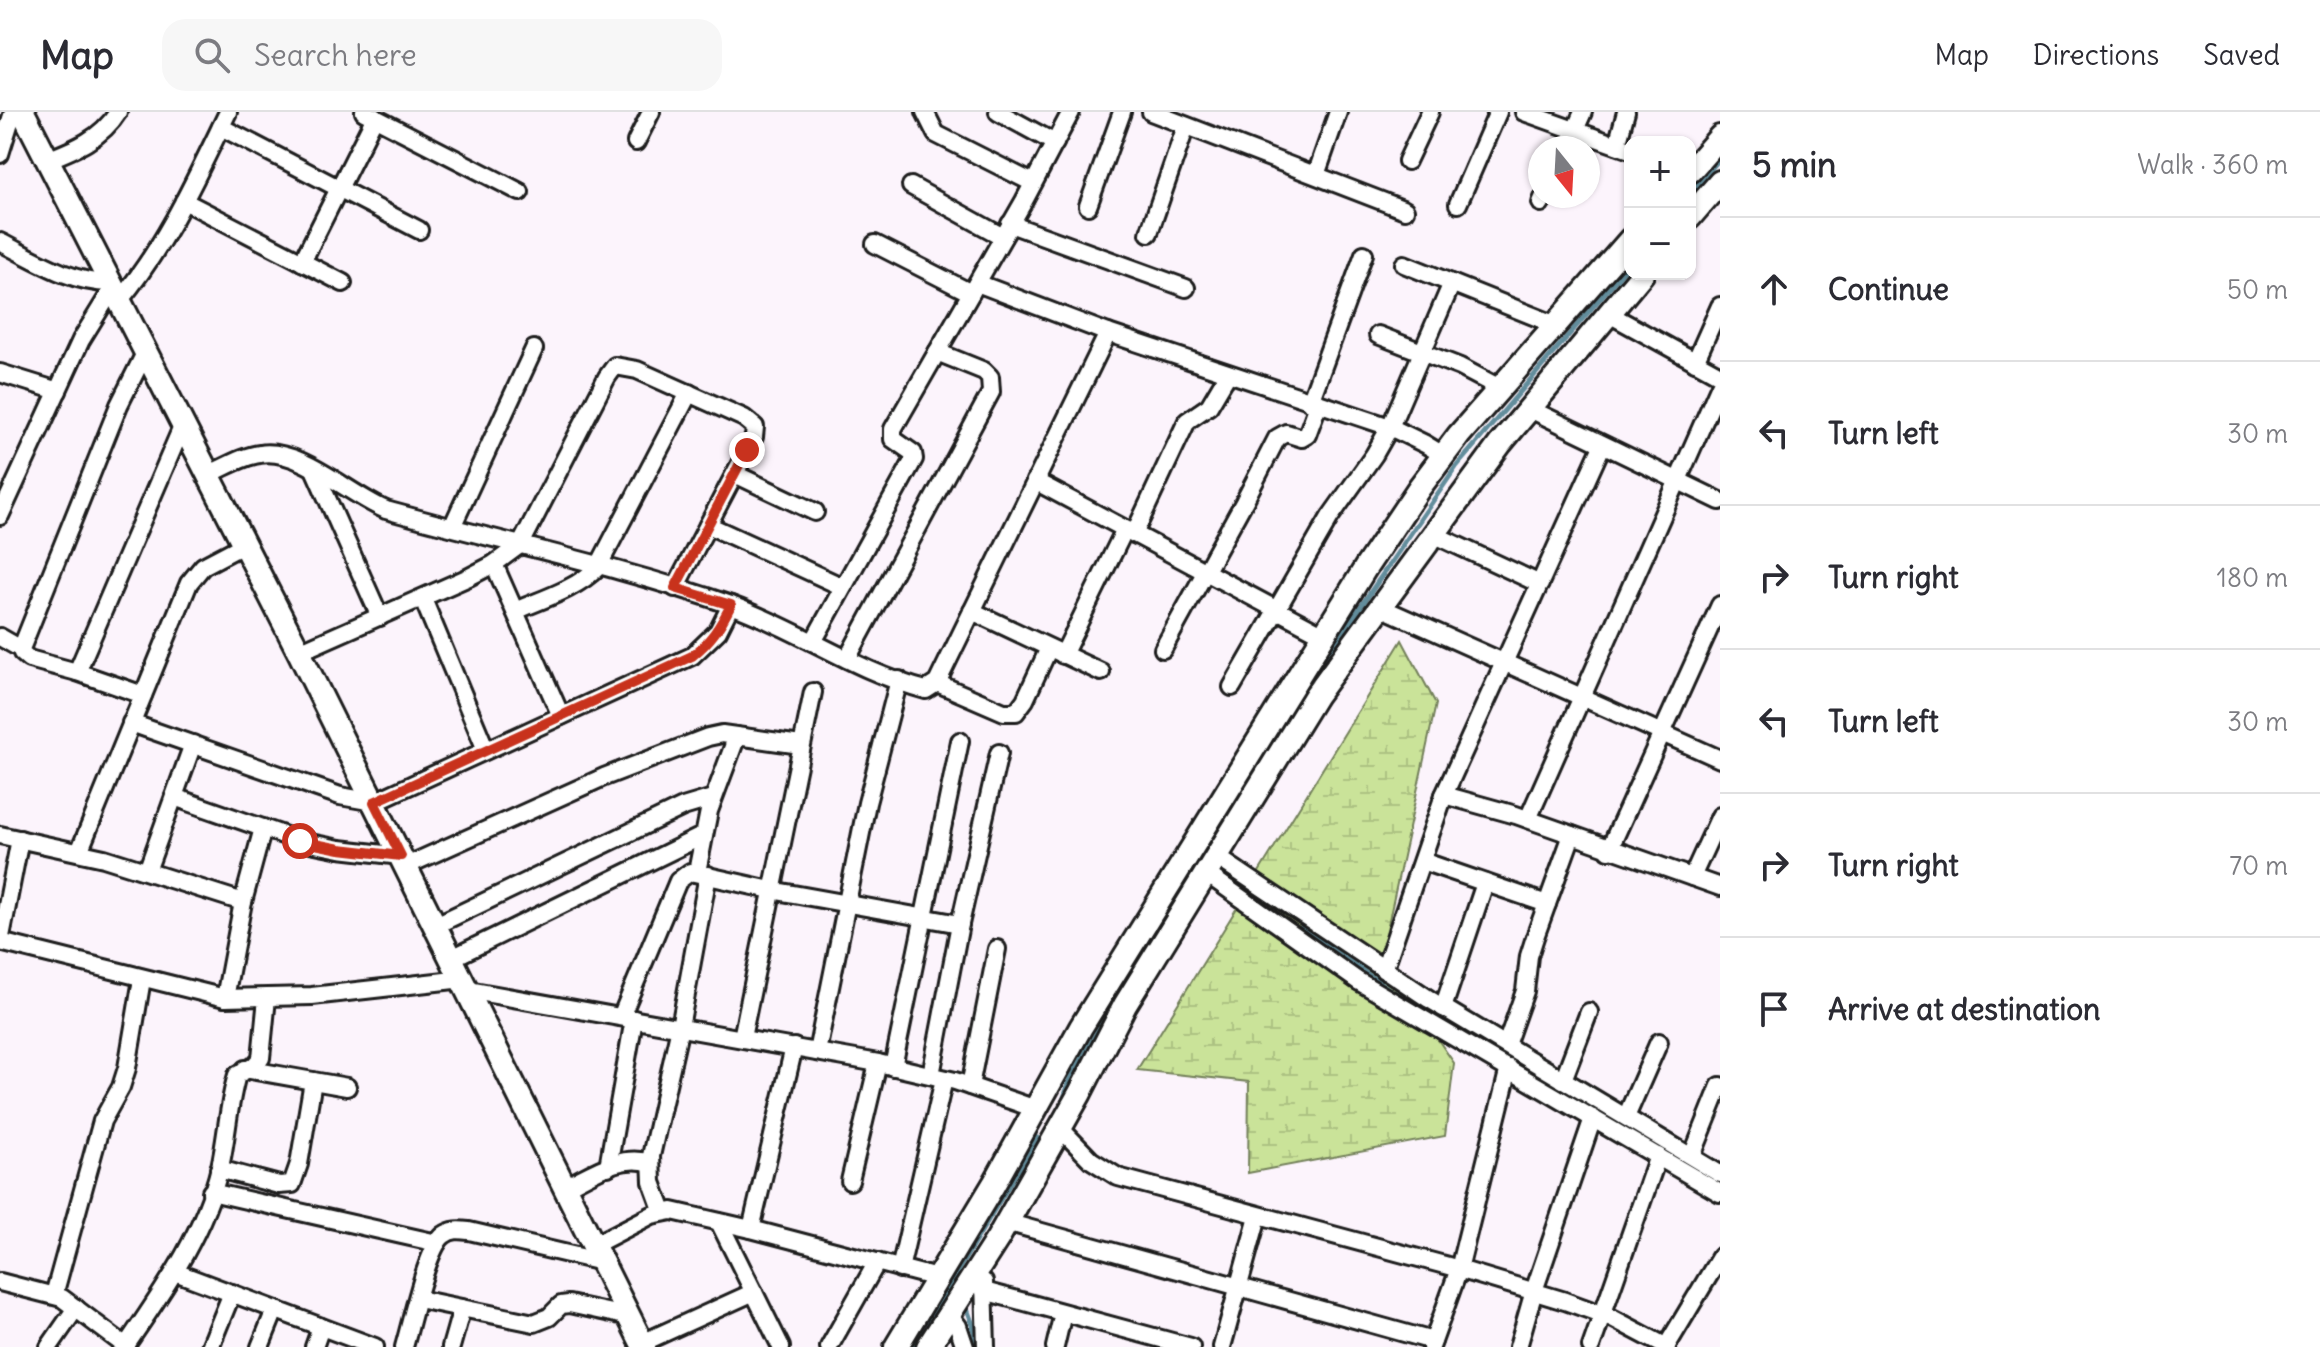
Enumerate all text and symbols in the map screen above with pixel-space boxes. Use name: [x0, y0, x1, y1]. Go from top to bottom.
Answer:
search box: [162, 19, 722, 91]
text: Map: [40, 32, 114, 79]
icon: search: [190, 33, 234, 77]
text: Search here: [254, 36, 417, 74]
text: Map: [1934, 37, 1989, 73]
text: Directions: [2033, 37, 2159, 73]
text: Saved: [2203, 37, 2280, 73]
north arrow: [1528, 136, 1600, 208]
map controls: [1624, 136, 1696, 280]
button: +: [1624, 136, 1696, 208]
text: 5 min: [1752, 143, 1837, 186]
text: Walk · 360 m: [2137, 148, 2288, 181]
button: −: [1624, 208, 1696, 280]
icon: ahead: [1752, 267, 1796, 311]
text: Continue: [1828, 270, 1949, 308]
text: 50 m: [2227, 273, 2288, 306]
icon: left: [1752, 411, 1796, 455]
text: Turn left: [1828, 414, 1939, 452]
text: 30 m: [2227, 417, 2288, 450]
route end: [729, 432, 765, 468]
icon: right: [1752, 555, 1796, 599]
text: Turn right: [1828, 558, 1959, 596]
text: 180 m: [2217, 561, 2288, 594]
icon: left: [1752, 699, 1796, 743]
text: Turn left: [1828, 702, 1939, 740]
text: 30 m: [2227, 705, 2288, 738]
route start: [282, 823, 318, 859]
icon: right: [1752, 843, 1796, 887]
text: Turn right: [1828, 846, 1959, 884]
text: 70 m: [2229, 849, 2288, 882]
icon: arrive: [1752, 987, 1796, 1031]
text: Arrive at destination: [1828, 990, 2100, 1028]

